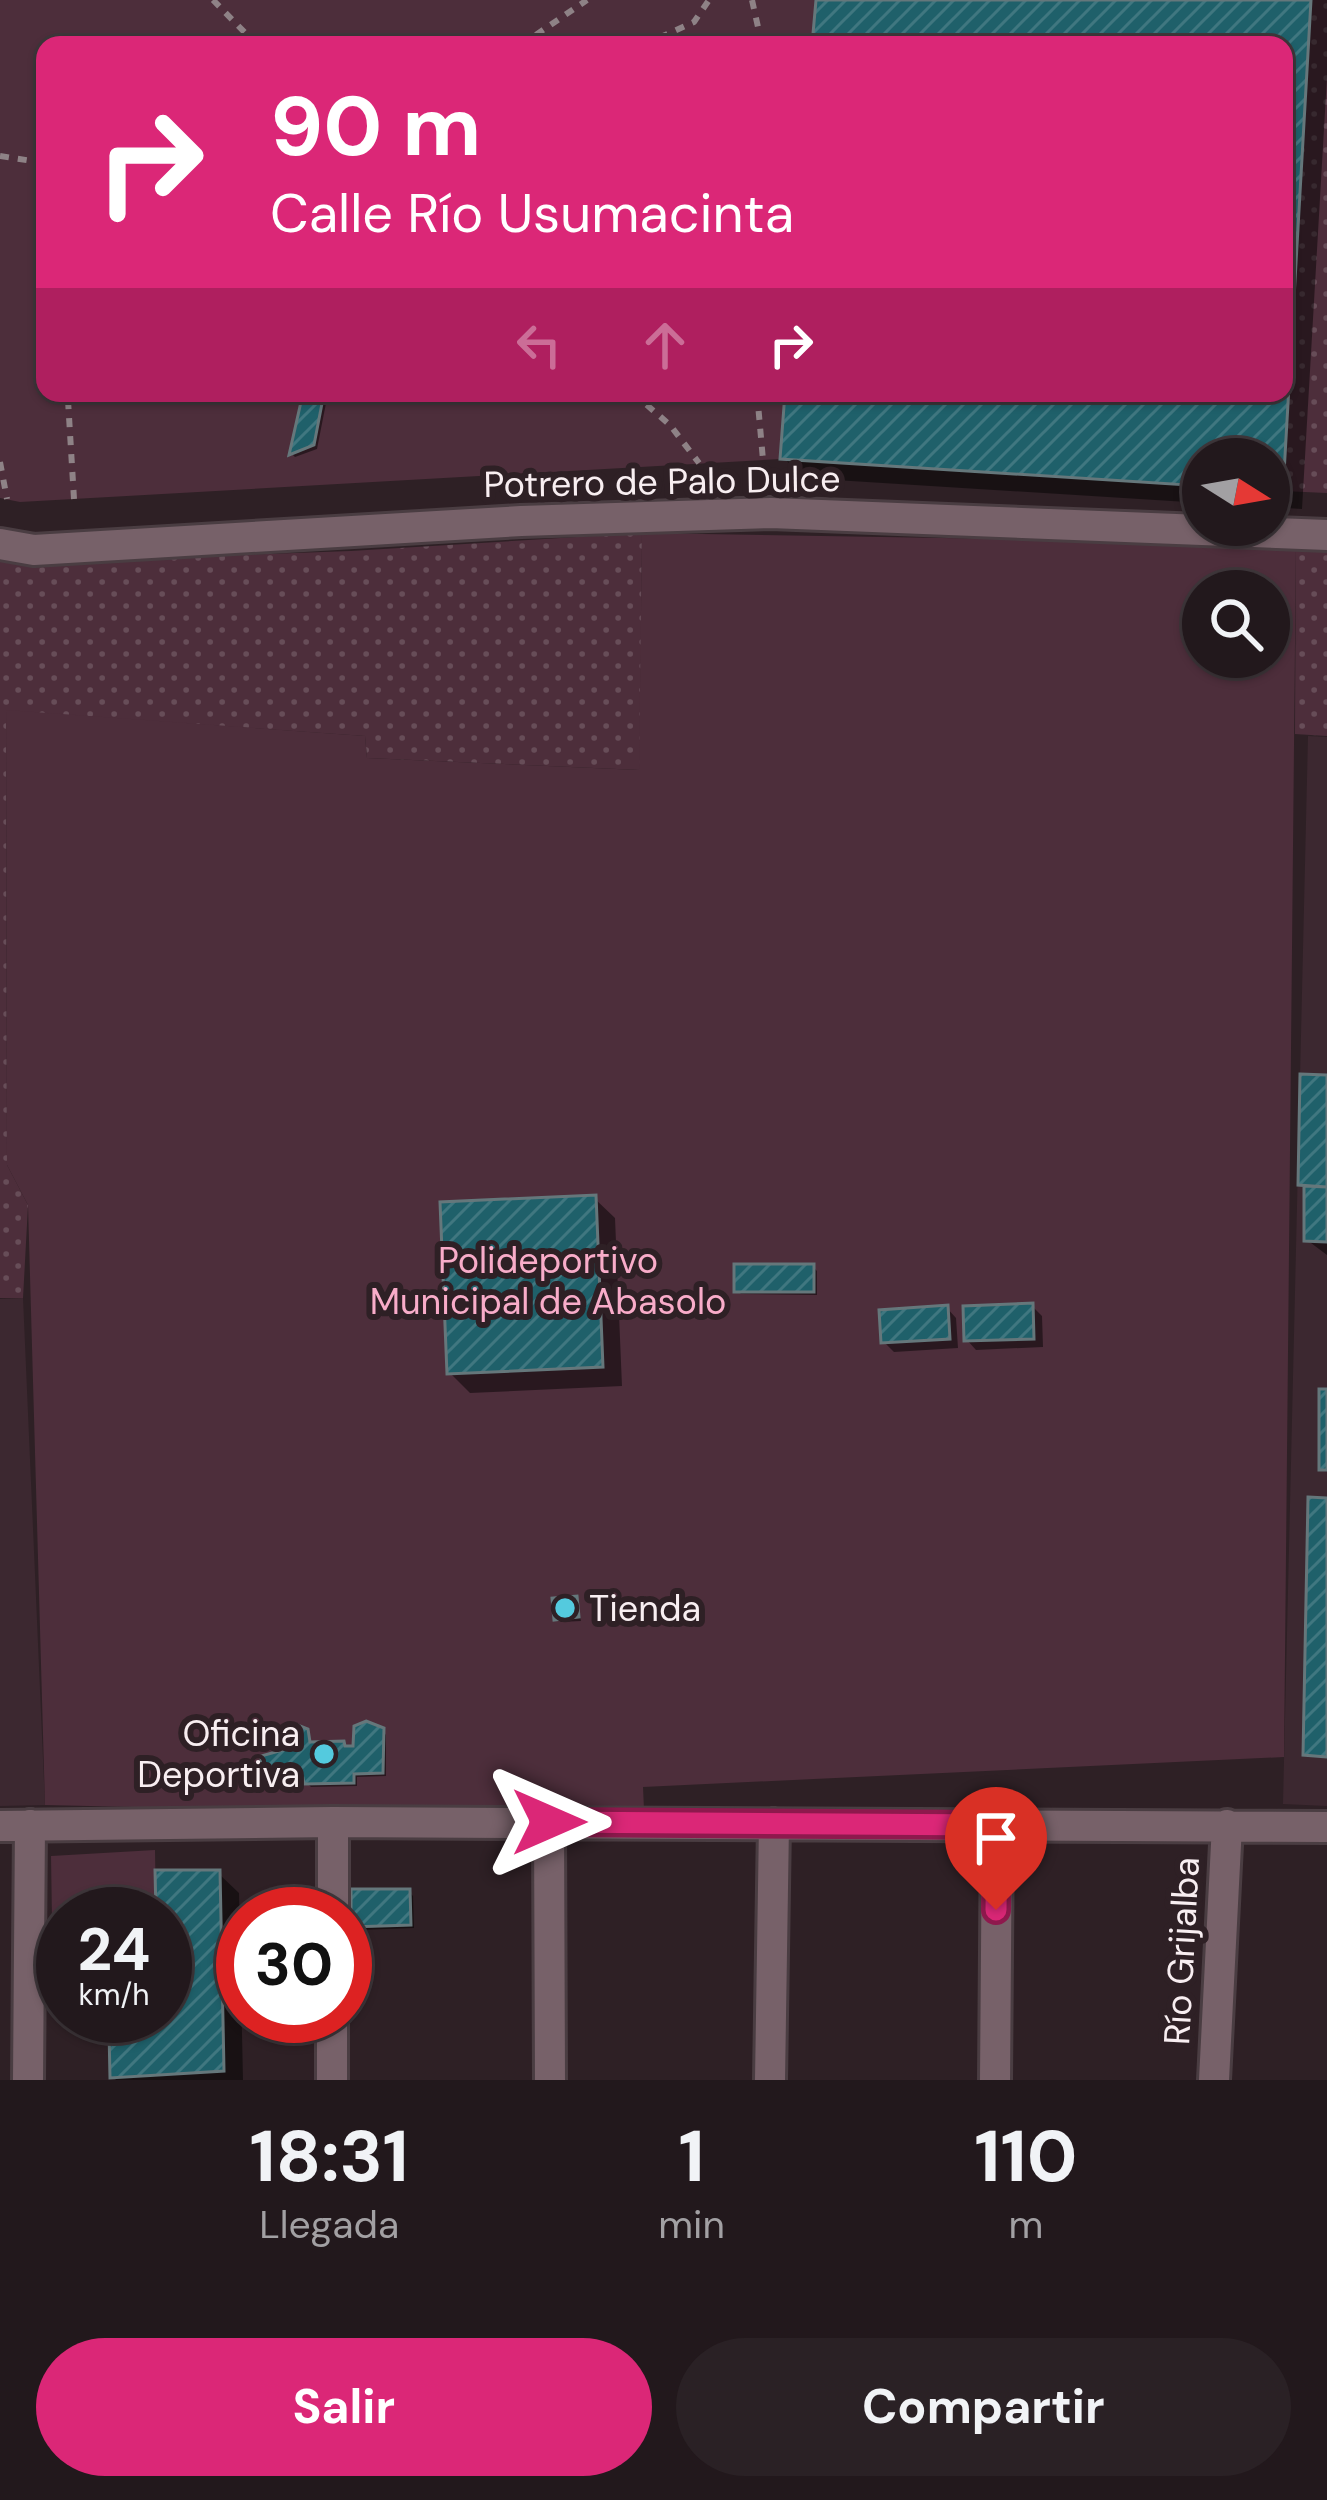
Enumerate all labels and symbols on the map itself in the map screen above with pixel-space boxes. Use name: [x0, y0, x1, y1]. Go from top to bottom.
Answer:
north arrow: [1182, 438, 1290, 546]
street label: Potrero de Palo Dulce: [483, 455, 841, 508]
park label: Polideportivo Municipal de Abasolo: [370, 1237, 726, 1325]
place label: Tienda: [589, 1585, 701, 1632]
marker: Tienda: [552, 1595, 578, 1621]
place label: Oficina Deportiva: [137, 1710, 300, 1798]
marker: Oficina Deportiva: [311, 1741, 337, 1767]
position arrow: [486, 1759, 612, 1885]
pin: [945, 1787, 1047, 1910]
street label: Río Grijalba: [1153, 1856, 1210, 2046]
speed limit sign: 30: [216, 1887, 372, 2043]

